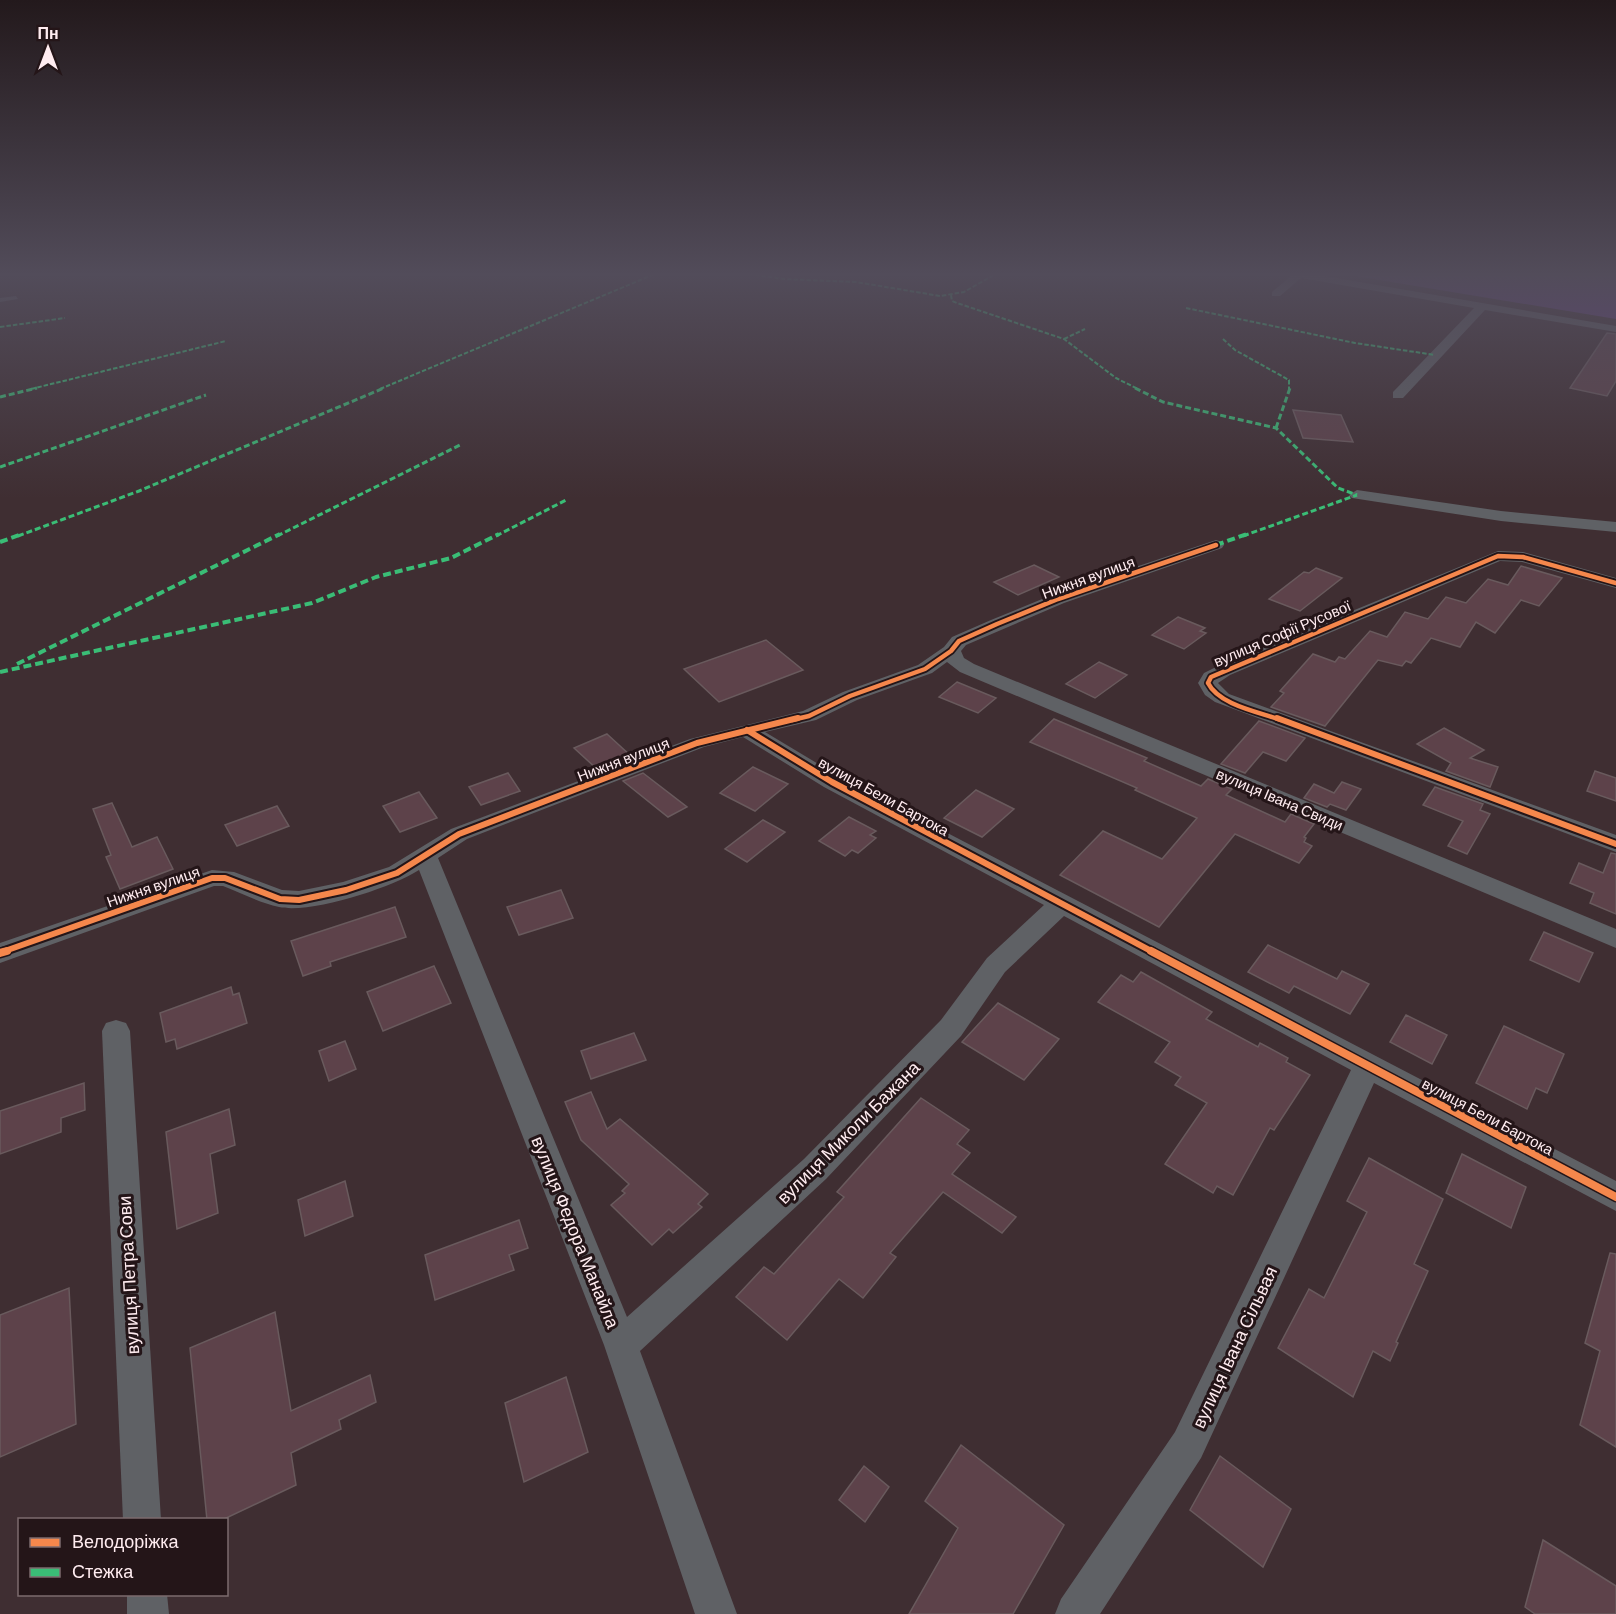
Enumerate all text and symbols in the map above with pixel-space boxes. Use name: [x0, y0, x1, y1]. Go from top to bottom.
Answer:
north arrow: [18, 18, 78, 78]
text: Пн: [37, 23, 59, 42]
street label: Нижня вулиця: [1039, 552, 1137, 602]
street label: вулиця Софії Русової: [1211, 596, 1354, 670]
street label: Нижня вулиця: [574, 733, 672, 785]
street label: вулиця Бели Бартока: [816, 753, 953, 840]
street label: вулиця Івана Свиди: [1214, 764, 1346, 834]
street label: Нижня вулиця: [104, 862, 202, 910]
street label: вулиця Миколи Бажана: [772, 1055, 925, 1208]
street label: вулиця Бели Бартока: [1419, 1074, 1557, 1159]
street label: вулиця Федора Манайла: [527, 1133, 625, 1332]
street label: вулиця Петра Сови: [113, 1195, 143, 1355]
street label: вулиця Івана Сільвая: [1187, 1263, 1281, 1431]
legend: [18, 1518, 228, 1596]
text: Велодоріжка: [72, 1530, 180, 1552]
text: Стежка: [72, 1560, 134, 1582]

